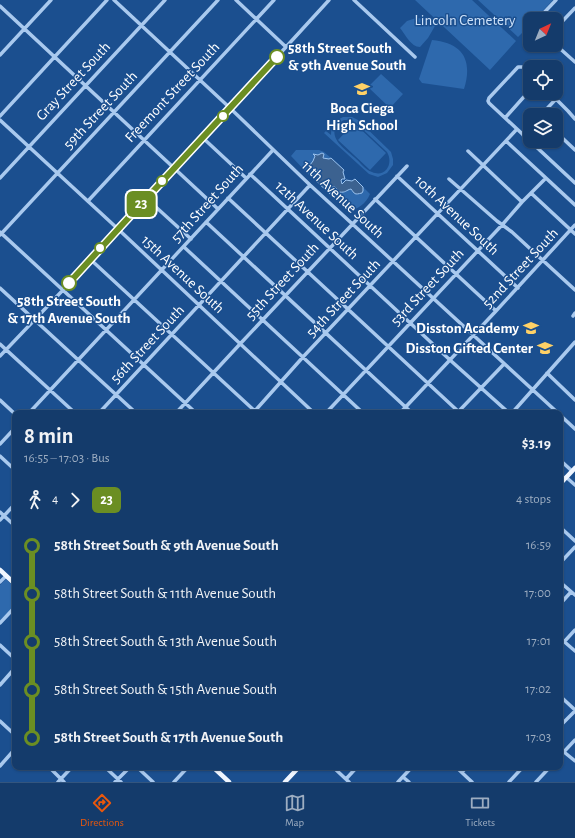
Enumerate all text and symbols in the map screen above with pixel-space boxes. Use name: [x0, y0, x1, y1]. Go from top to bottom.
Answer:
north arrow: [523, 12, 563, 52]
map controls: [523, 12, 563, 148]
park label: Lincoln Cemetery: [415, 13, 516, 28]
street label: Gray Street South: [33, 39, 113, 123]
street label: Freemont Street South: [122, 39, 223, 145]
place label: 58th Street South & 9th Avenue South: [288, 41, 406, 73]
marker: 58th Street South & 9th Avenue South: [269, 49, 285, 65]
button: locate: [523, 60, 563, 100]
street label: 59th Street South: [61, 68, 140, 152]
school or university icon: Boca Ciega High School: [353, 80, 371, 98]
place label: Boca Ciega High School: [326, 101, 398, 133]
button: layers: [523, 108, 563, 148]
unlabelled marker: [217, 110, 229, 122]
street label: 11th Avenue South: [299, 158, 387, 241]
street label: 57th Street South: [168, 161, 246, 245]
street label: 10th Avenue South: [412, 173, 502, 258]
unlabelled marker: [156, 175, 168, 187]
street label: 12th Avenue South: [272, 178, 361, 263]
line badge: 23: [123, 191, 159, 217]
text: 23: [135, 197, 147, 211]
street label: 52nd Street South: [480, 225, 561, 311]
street label: 15th Avenue South: [138, 232, 227, 316]
street label: 55th Street South: [243, 240, 322, 323]
unlabelled marker: [94, 242, 106, 254]
street label: 53rd Street South: [388, 246, 467, 329]
street label: 54th Street South: [304, 256, 383, 340]
marker: 58th Street South & 17th Avenue South: [61, 275, 77, 291]
place label: 58th Street South & 17th Avenue South: [7, 294, 131, 326]
street label: 56th Street South: [108, 302, 187, 386]
school or university icon: Disston Academy: [522, 319, 540, 337]
place label: Disston Academy: [416, 321, 519, 336]
school or university icon: Disston Gifted Center: [536, 339, 554, 357]
place label: Disston Gifted Center: [405, 341, 534, 356]
text: 8 min: [24, 425, 73, 447]
text: $3.19: [522, 436, 551, 451]
text: 16:55 – 17:03 · Bus: [24, 452, 110, 465]
icon: walk: [24, 489, 46, 511]
icon: forward: [64, 489, 86, 511]
text: 4: [52, 493, 58, 506]
text: 23: [100, 493, 113, 507]
text: 4 stops: [516, 493, 551, 506]
text: 58th Street South & 9th Avenue South: [54, 538, 279, 553]
text: 16:59: [526, 539, 551, 552]
text: 58th Street South & 11th Avenue South: [54, 586, 276, 601]
text: 17:00: [524, 587, 551, 600]
text: 58th Street South & 13th Avenue South: [54, 634, 277, 649]
text: 17:01: [527, 635, 551, 648]
text: 58th Street South & 15th Avenue South: [54, 682, 277, 697]
text: 17:02: [525, 683, 551, 696]
text: 58th Street South & 17th Avenue South: [54, 730, 283, 745]
text: 17:03: [526, 731, 551, 744]
tab: Directions: [80, 792, 124, 829]
tab: Map: [284, 792, 306, 829]
tab: Tickets: [465, 792, 495, 829]

